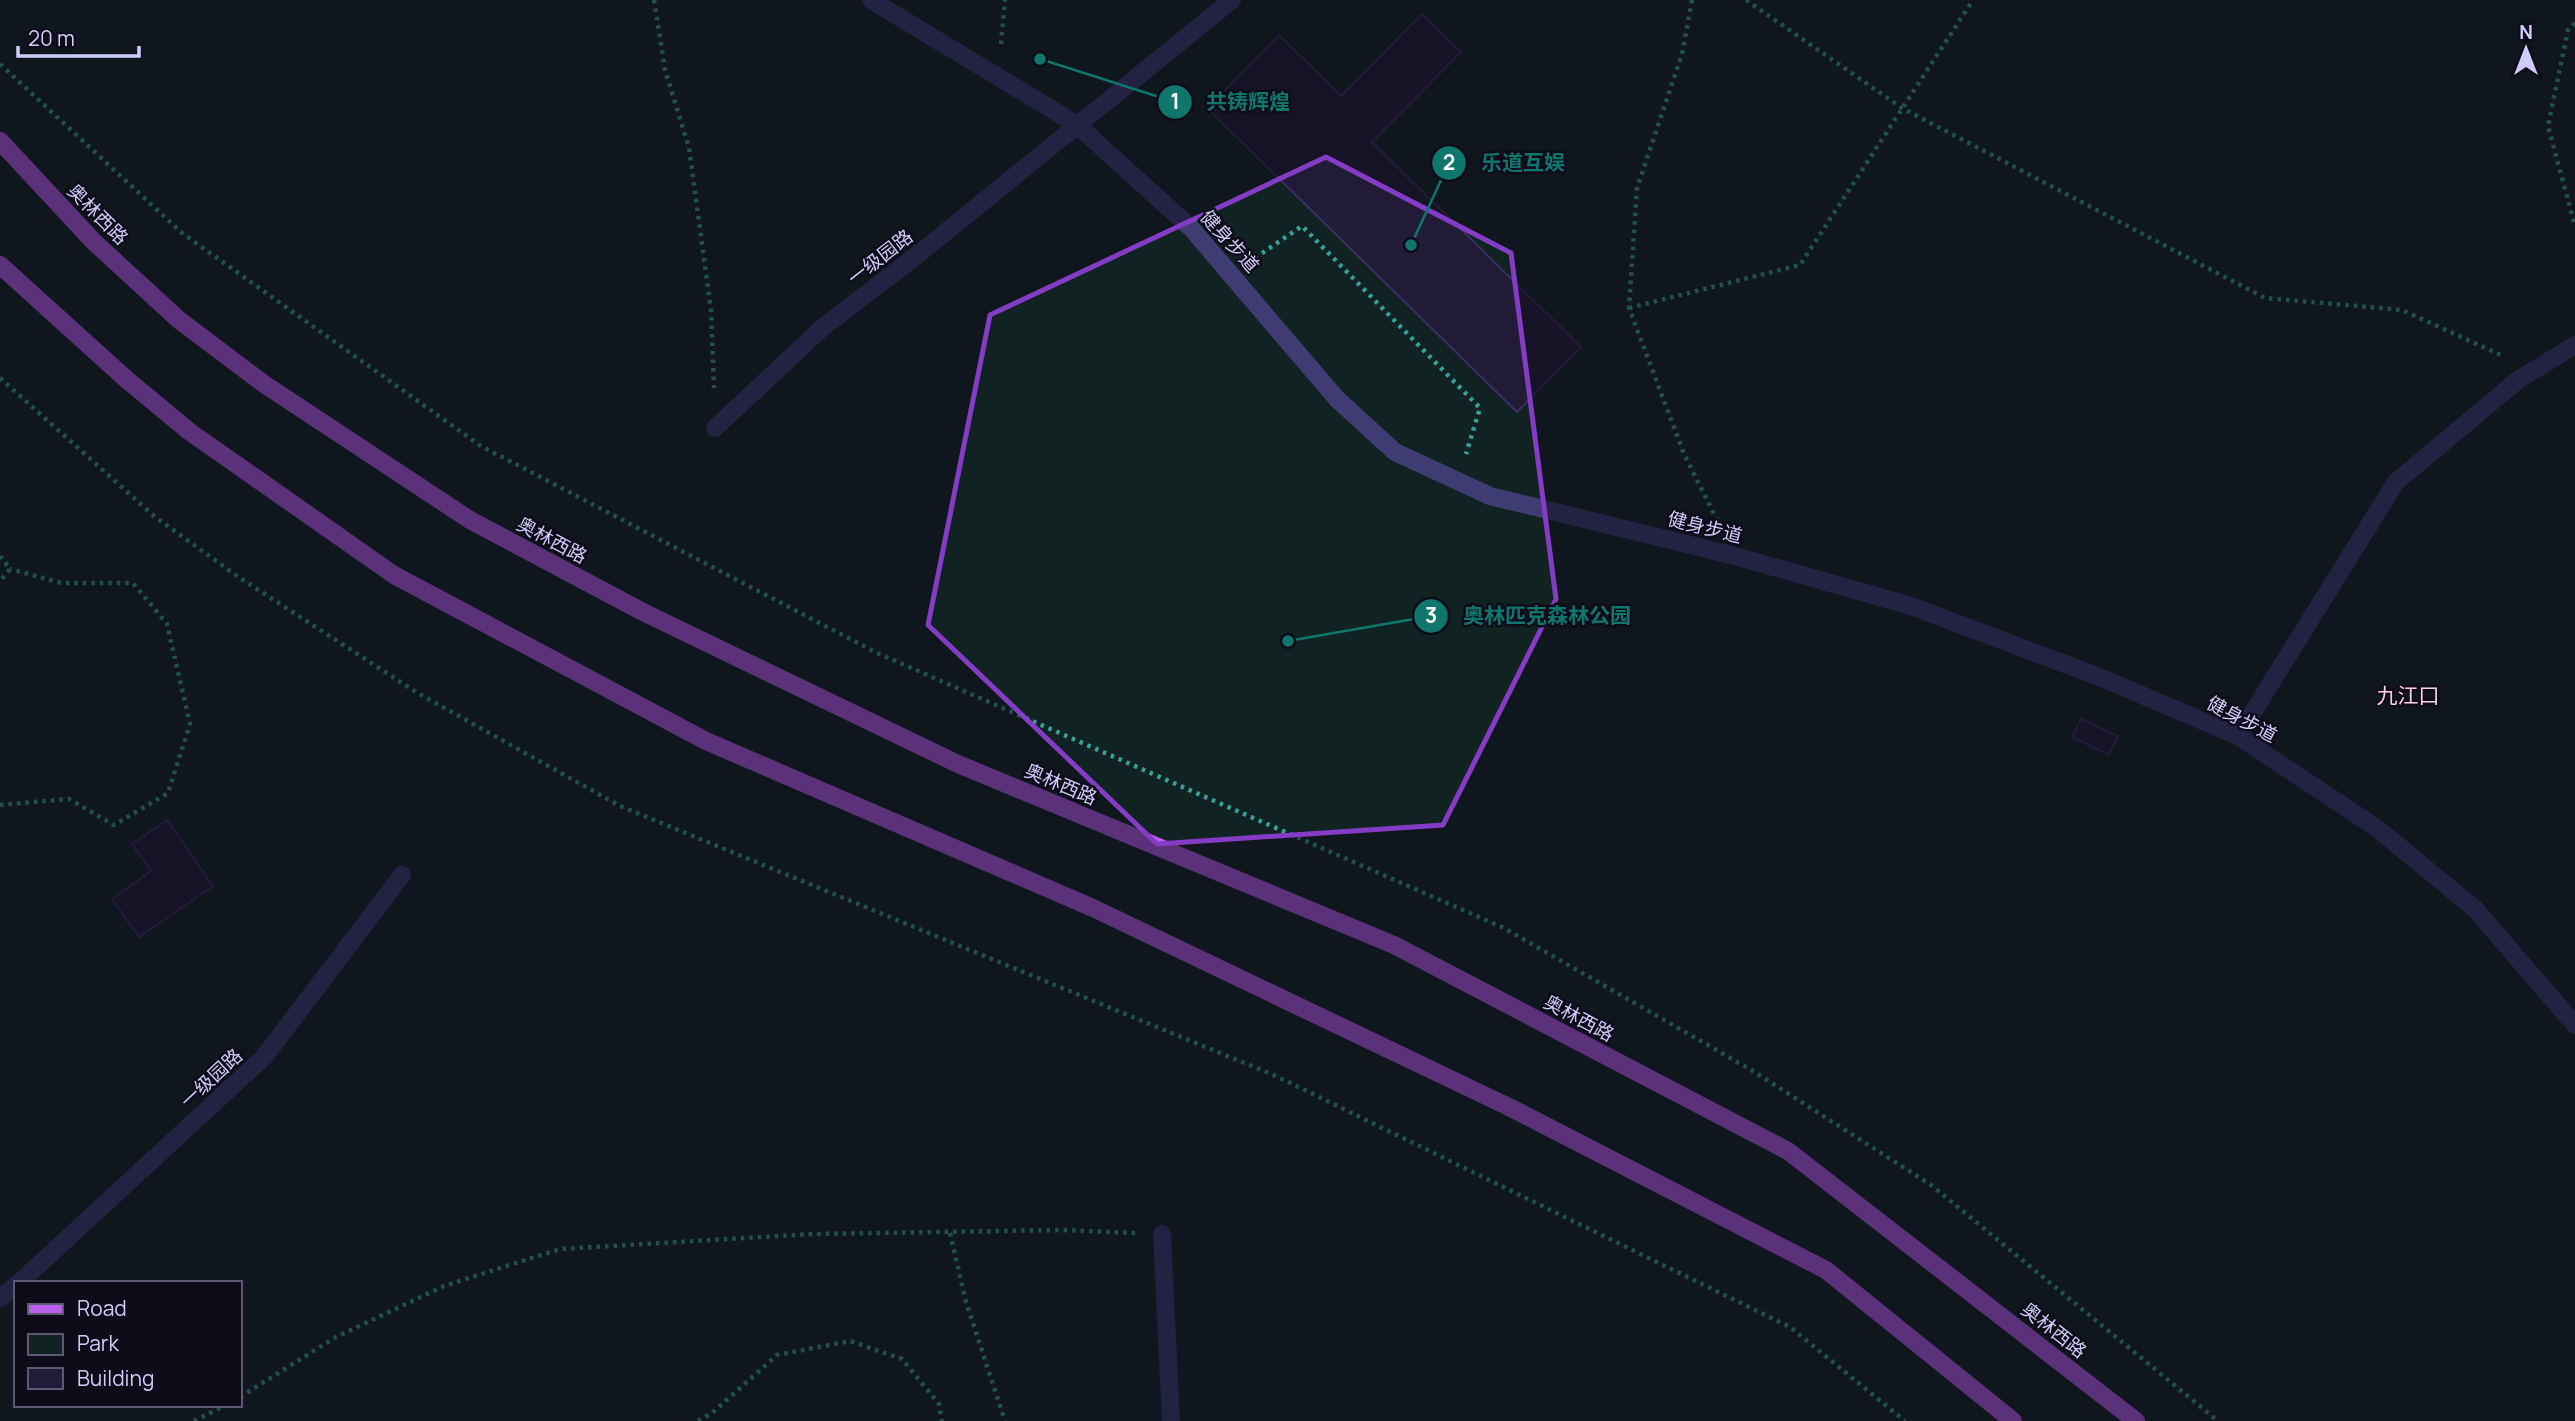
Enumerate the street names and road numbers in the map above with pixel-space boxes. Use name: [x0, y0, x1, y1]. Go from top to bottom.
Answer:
street label: 奥林西路: [62, 178, 134, 250]
street label: 健身步道: [1195, 204, 1265, 278]
street label: 一级园路: [842, 223, 918, 291]
street label: 健身步道: [1665, 505, 1745, 549]
street label: 奥林西路: [512, 511, 592, 569]
street label: 健身步道: [2202, 690, 2282, 748]
street label: 奥林西路: [1021, 757, 1101, 811]
street label: 奥林西路: [1539, 989, 1619, 1047]
street label: 一级园路: [174, 1043, 248, 1113]
street label: 奥林西路: [2016, 1296, 2092, 1364]

